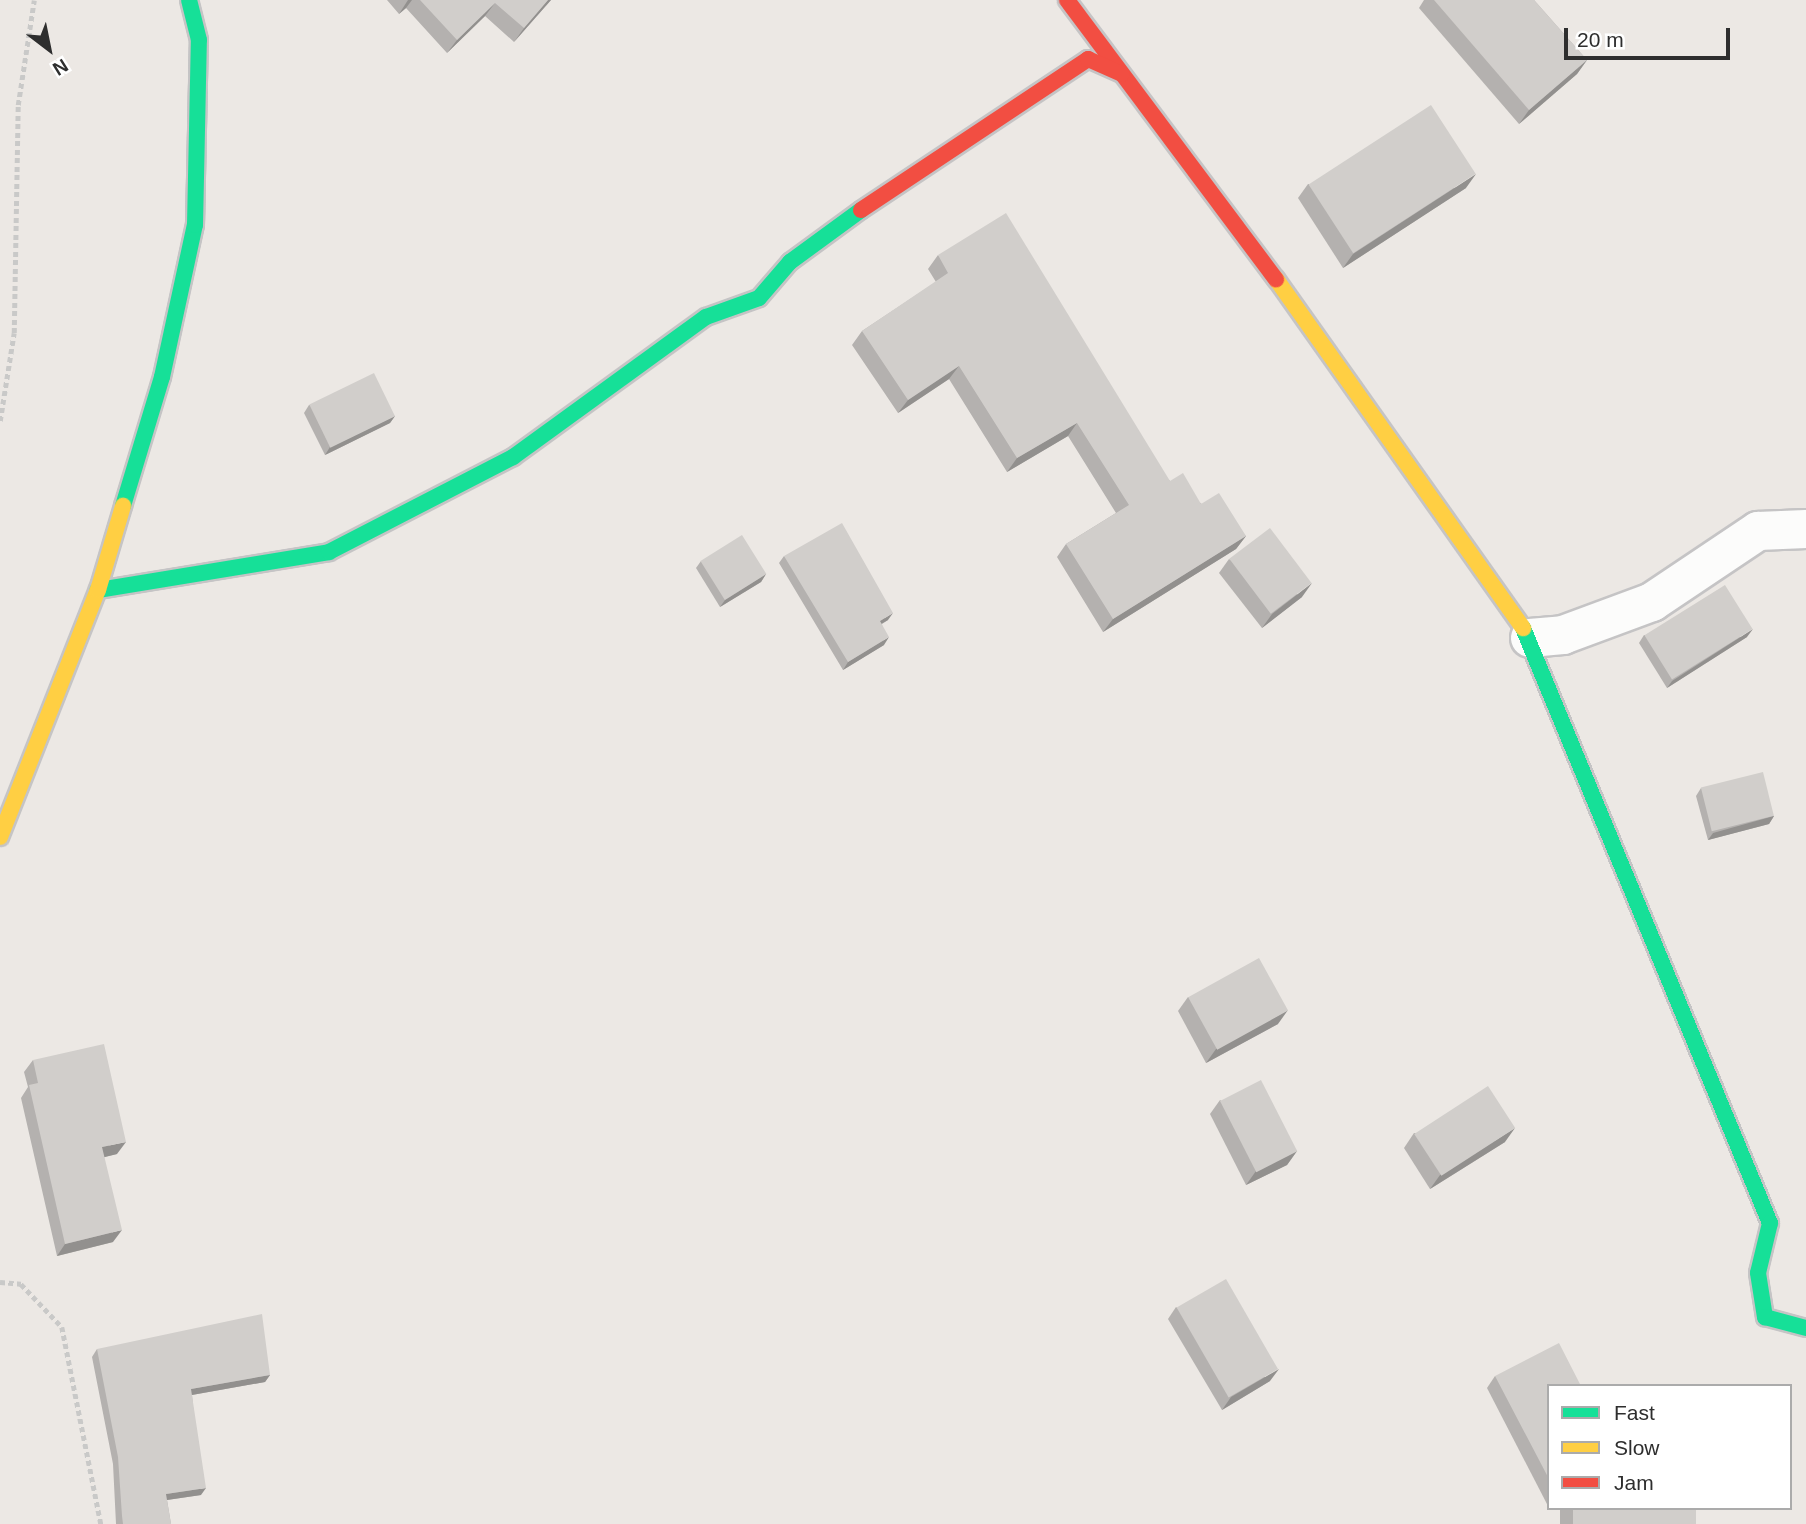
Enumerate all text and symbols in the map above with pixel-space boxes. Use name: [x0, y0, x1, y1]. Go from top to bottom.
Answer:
north arrow: [14, 14, 84, 84]
scale bar: [1568, 14, 1734, 58]
text: 20 m: [1577, 28, 1624, 51]
text: N: [49, 55, 72, 80]
legend: [1547, 1384, 1792, 1510]
text: Fast: [1614, 1401, 1655, 1424]
text: Slow: [1614, 1436, 1660, 1459]
text: Jam: [1614, 1471, 1654, 1494]

